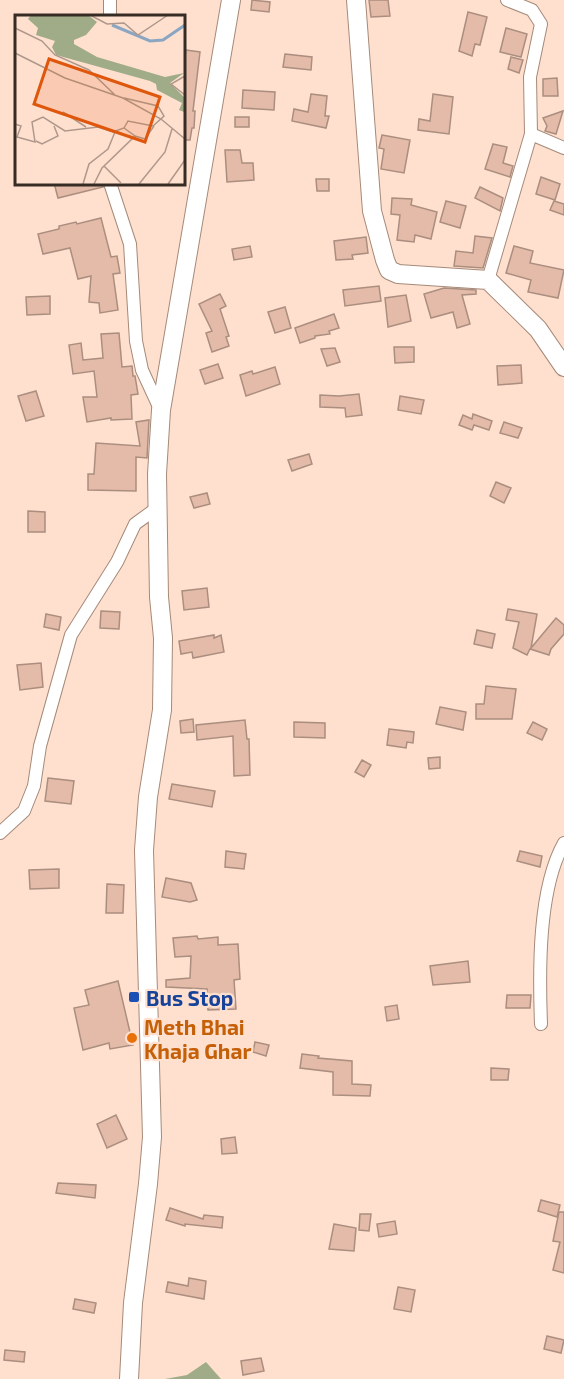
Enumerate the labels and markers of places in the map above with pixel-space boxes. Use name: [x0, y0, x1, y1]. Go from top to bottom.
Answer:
place label: Bus Stop: [146, 985, 233, 1010]
marker: Bus Stop: [127, 990, 141, 1004]
place label: Meth Bhai Khaja Ghar: [144, 1014, 251, 1063]
marker: Meth Bhai Khaja Ghar: [125, 1031, 139, 1045]

